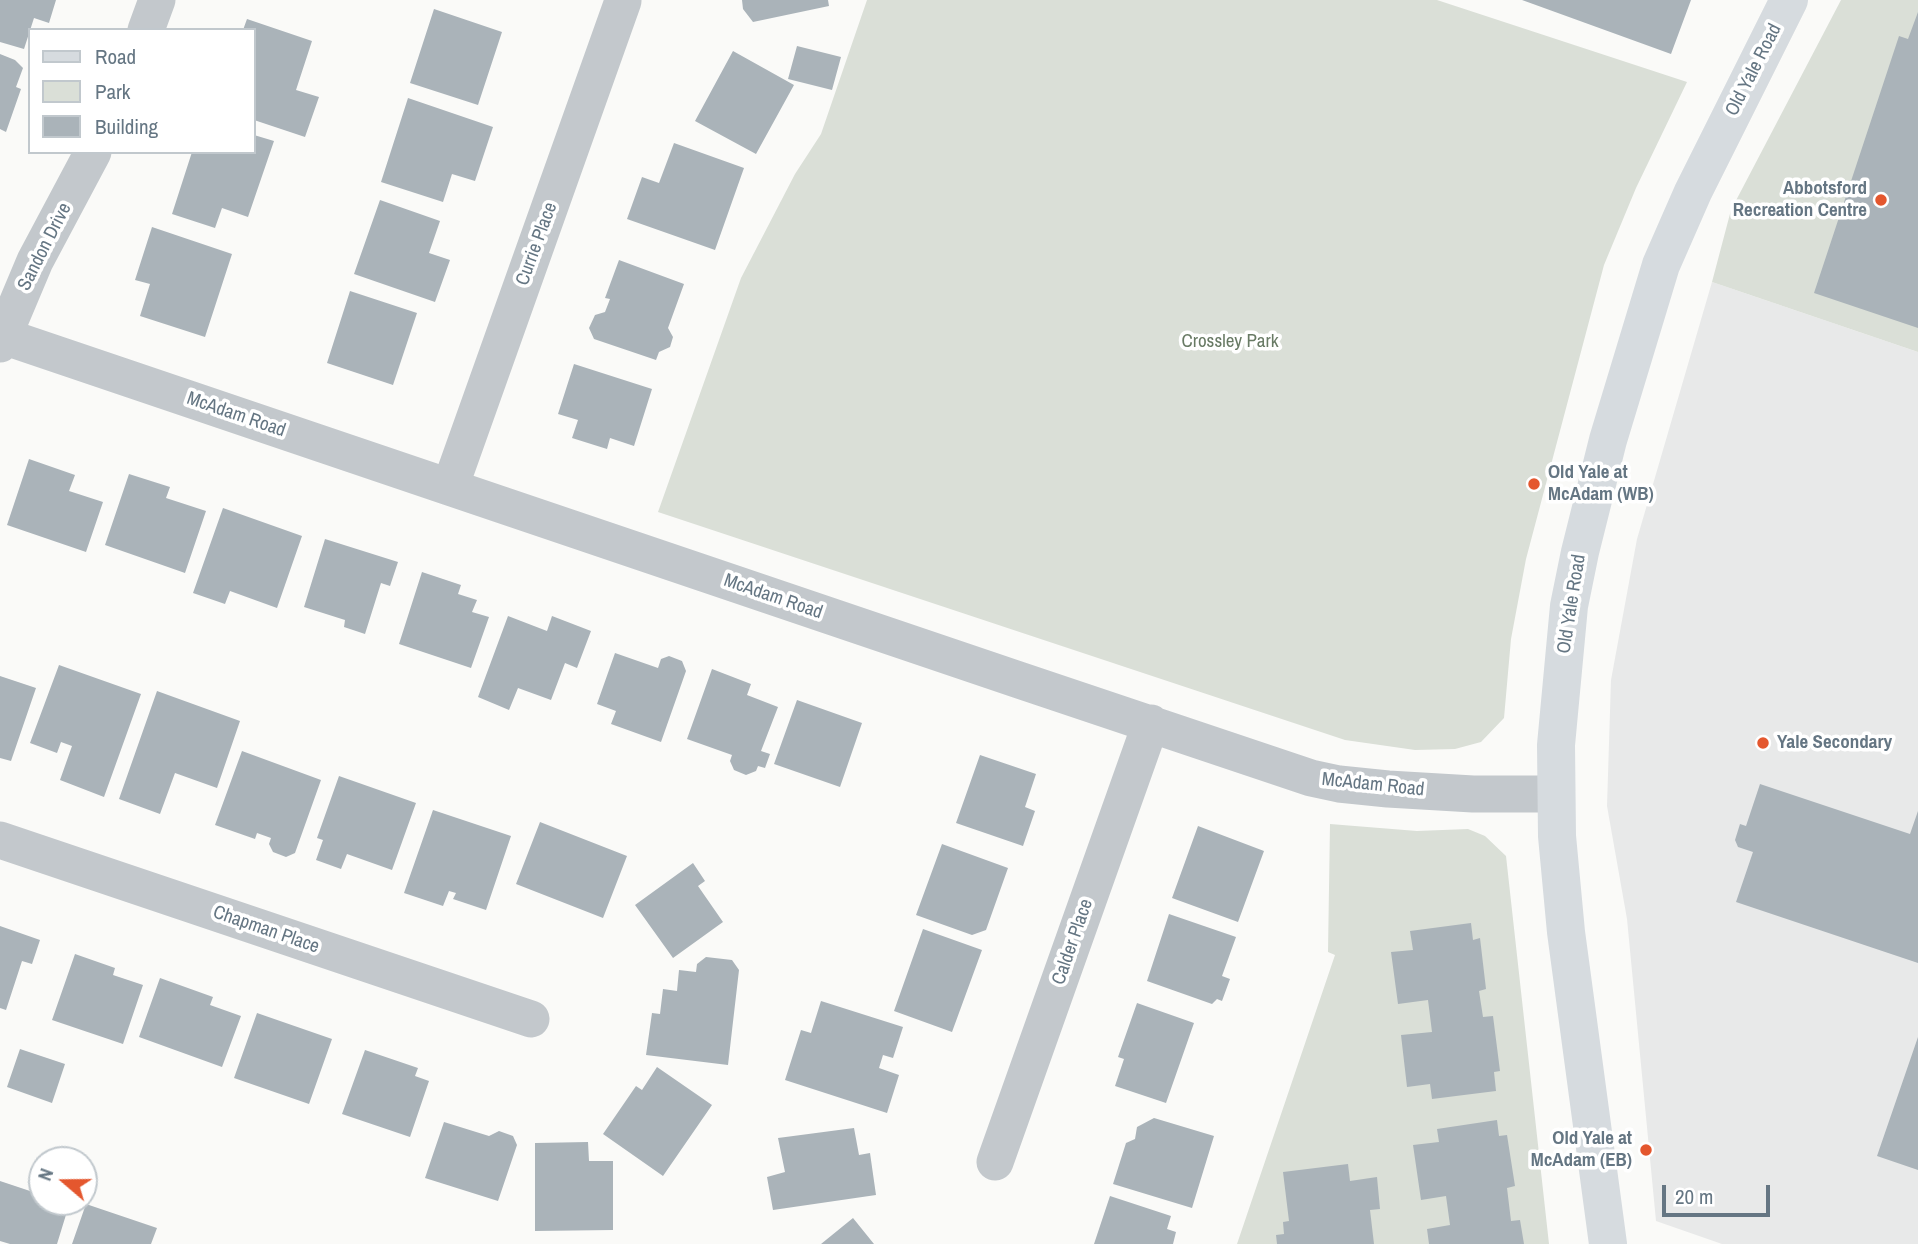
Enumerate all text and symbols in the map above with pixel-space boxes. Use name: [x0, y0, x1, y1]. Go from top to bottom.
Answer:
street label: Old Yale Road: [1721, 20, 1787, 120]
legend: [28, 28, 256, 154]
text: Road: [95, 42, 136, 71]
text: Park: [95, 77, 130, 106]
text: Building: [95, 112, 158, 141]
place label: Abbotsford Recreation Centre: [1733, 178, 1867, 222]
marker: Abbotsford Recreation Centre: [1873, 192, 1889, 208]
street label: Sandon Drive: [13, 199, 77, 295]
street label: Currie Place: [511, 199, 563, 289]
park label: Crossley Park: [1182, 331, 1278, 353]
street label: McAdam Road: [184, 387, 288, 443]
place label: Old Yale at McAdam (WB): [1548, 462, 1654, 506]
marker: Old Yale at McAdam (WB): [1526, 476, 1542, 492]
street label: Old Yale Road: [1553, 553, 1591, 655]
street label: McAdam Road: [721, 569, 825, 625]
place label: Yale Secondary: [1777, 732, 1892, 754]
marker: Yale Secondary: [1755, 735, 1771, 751]
street label: McAdam Road: [1321, 768, 1425, 802]
street label: Calder Place: [1048, 896, 1098, 988]
street label: Chapman Place: [210, 901, 322, 959]
place label: Old Yale at McAdam (EB): [1531, 1128, 1632, 1172]
marker: Old Yale at McAdam (EB): [1638, 1142, 1654, 1158]
north arrow: [28, 1146, 98, 1216]
text: N: [31, 1165, 59, 1184]
scale bar: [1666, 1170, 1774, 1214]
text: 20 m: [1675, 1182, 1713, 1211]

